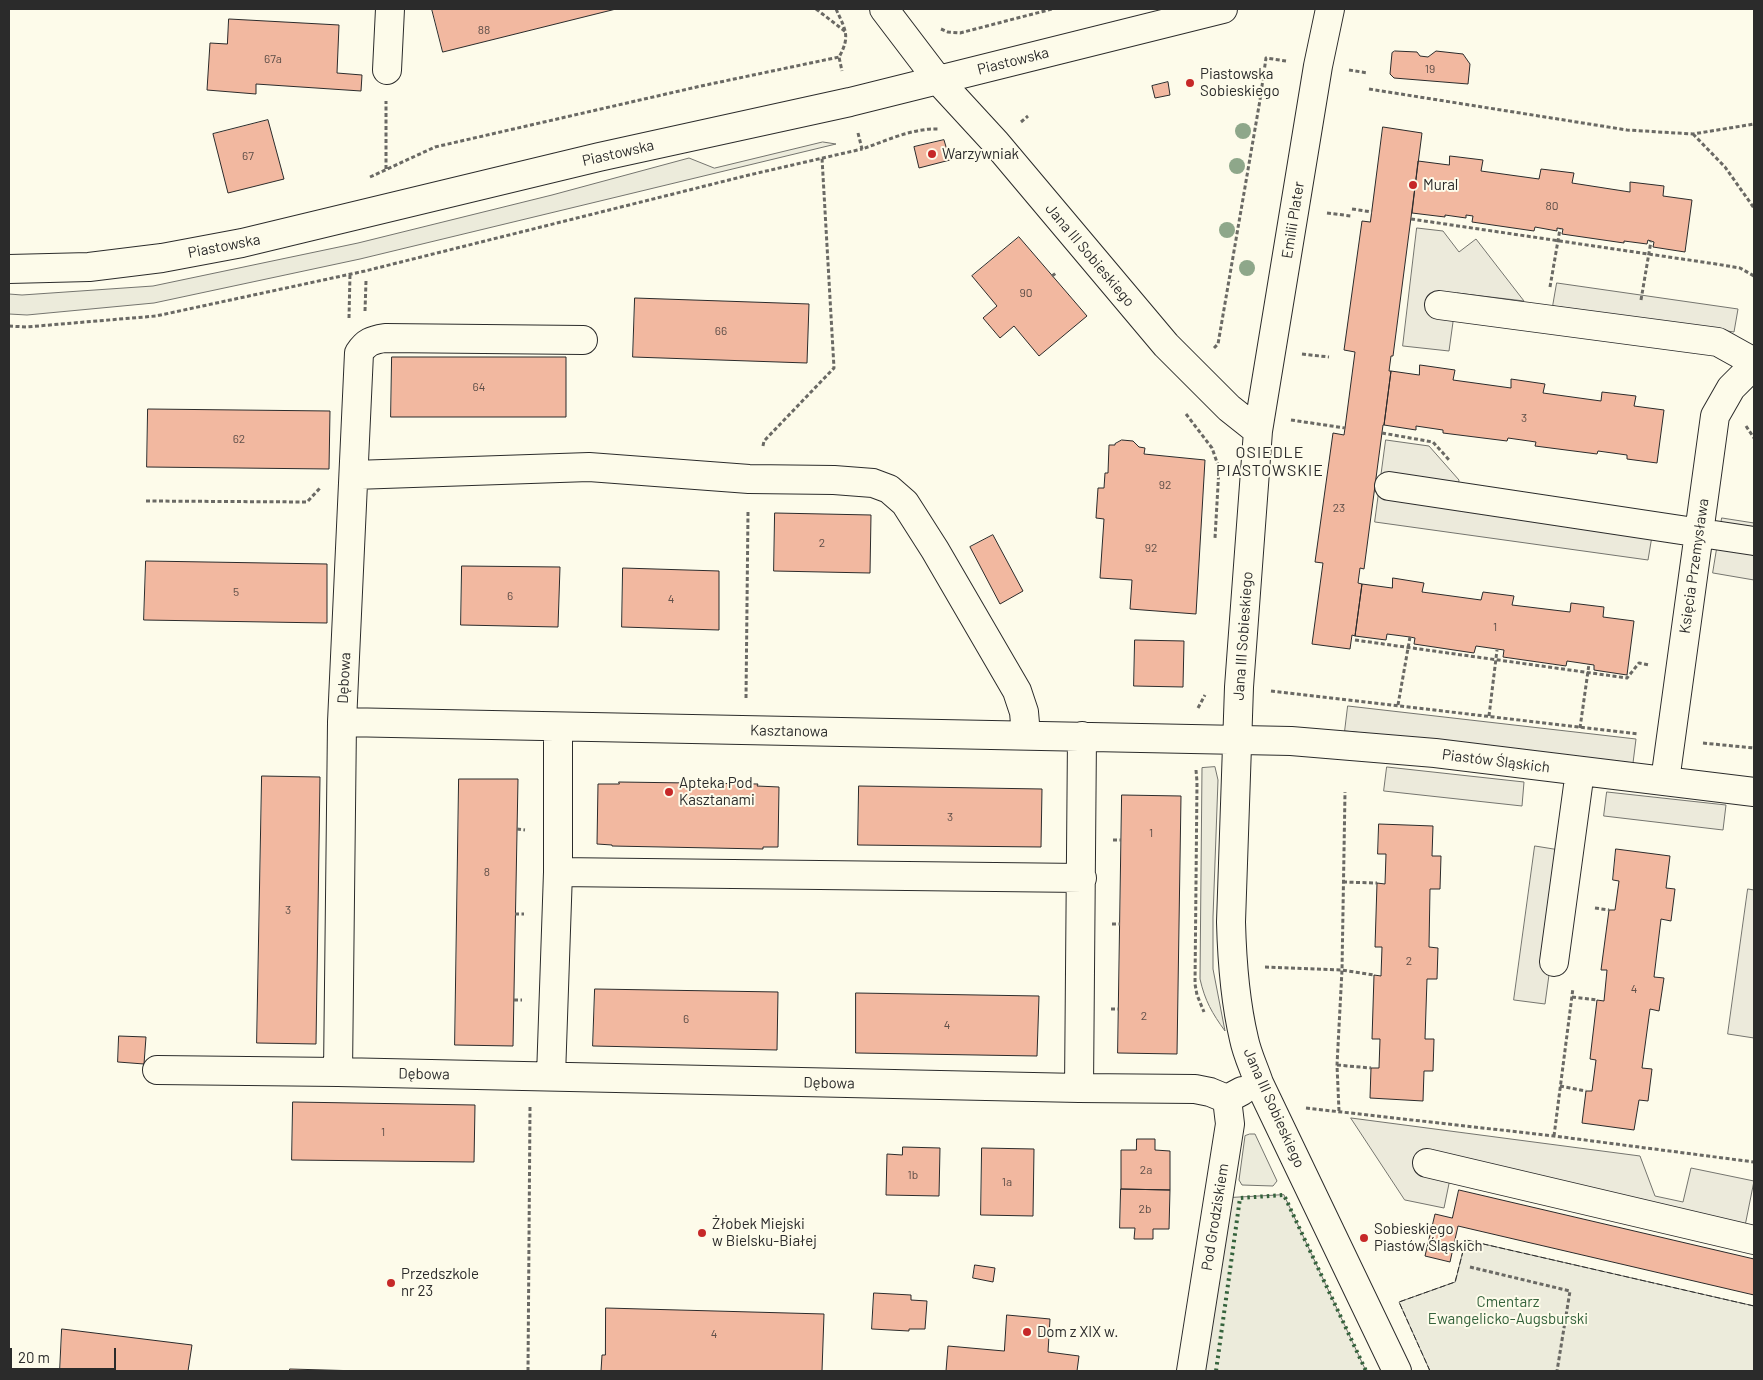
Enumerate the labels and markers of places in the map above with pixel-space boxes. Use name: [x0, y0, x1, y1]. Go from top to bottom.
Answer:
place label: Piastowska Sobieskiego: [1200, 65, 1280, 100]
marker: Piastowska Sobieskiego: [1184, 77, 1196, 89]
place label: Warzywniak: [942, 145, 1019, 163]
marker: Warzywniak: [926, 148, 938, 160]
place label: Mural: [1423, 176, 1458, 194]
marker: Mural: [1407, 179, 1419, 191]
place label: Apteka Pod Kasztanami: [679, 774, 755, 809]
marker: Apteka Pod Kasztanami: [663, 786, 675, 798]
place label: Żłobek Miejski w Bielsku-Białej: [712, 1215, 817, 1250]
place label: Sobieskiego Piastów Śląskich: [1374, 1220, 1483, 1255]
marker: Żłobek Miejski w Bielsku-Białej: [696, 1227, 708, 1239]
marker: Sobieskiego Piastów Śląskich: [1358, 1232, 1370, 1244]
place label: Przedszkole nr 23: [401, 1265, 479, 1300]
marker: Przedszkole nr 23: [385, 1277, 397, 1289]
place label: Dom z XIX w.: [1037, 1323, 1118, 1341]
marker: Dom z XIX w.: [1021, 1326, 1033, 1338]

